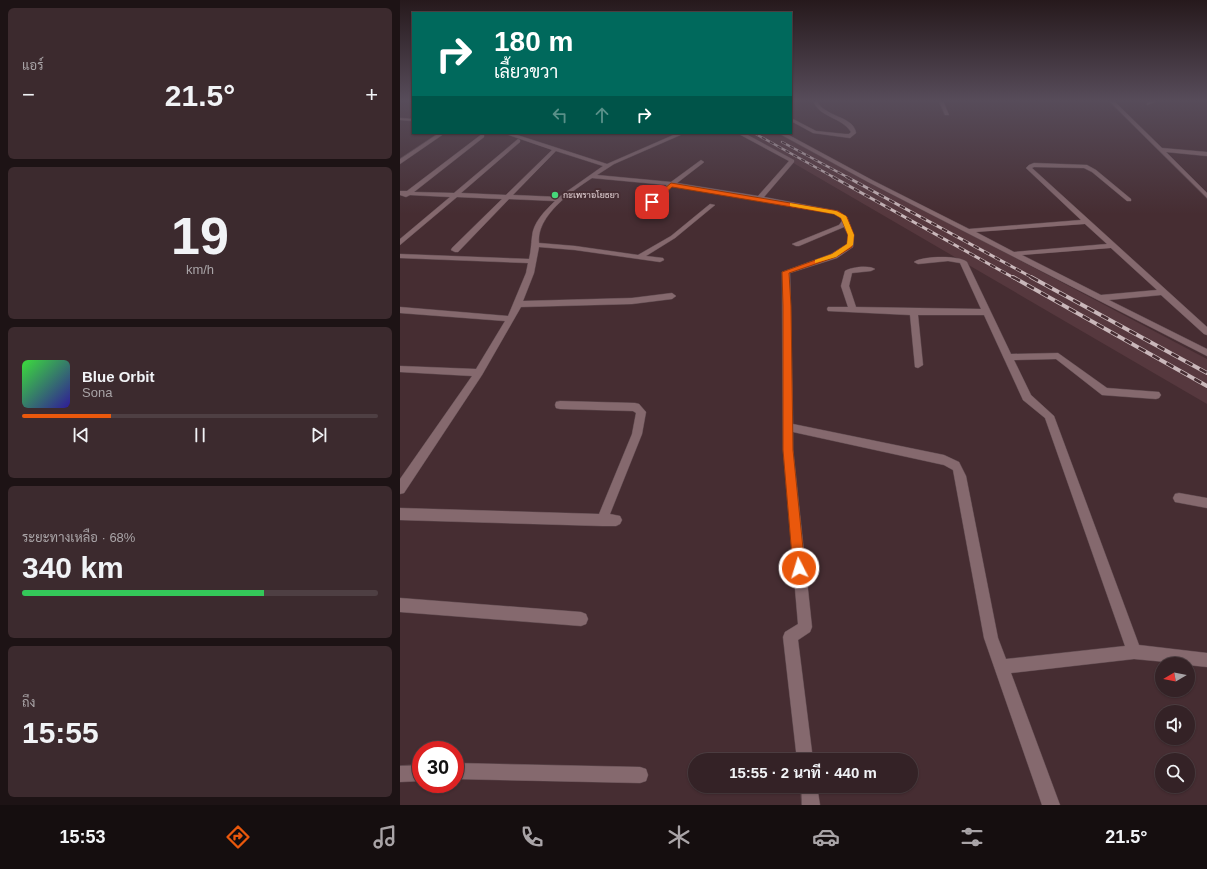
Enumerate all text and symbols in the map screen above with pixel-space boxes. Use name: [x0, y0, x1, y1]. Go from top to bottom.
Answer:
text: 180 m: [494, 26, 573, 57]
icon: right: [428, 28, 480, 80]
text: แอร์: [22, 58, 43, 73]
text: เลี้ยวขวา: [494, 62, 558, 82]
text: 21.5°: [165, 79, 235, 112]
text: −: [22, 82, 35, 107]
text: +: [365, 82, 378, 107]
icon: left: [549, 104, 571, 126]
icon: ahead: [591, 104, 613, 126]
icon: right: [633, 104, 655, 126]
pin: [635, 185, 669, 219]
marker: กะเพราอโยธยา: [550, 190, 560, 200]
place label: กะเพราอโยธยา: [563, 190, 619, 200]
icon: arrive: [641, 191, 663, 213]
text: 19: [171, 207, 229, 265]
text: km/h: [186, 262, 214, 277]
text: Blue Orbit: [82, 368, 155, 385]
text: Sona: [82, 385, 112, 400]
icon: previous: [70, 424, 92, 446]
icon: pause: [189, 424, 211, 446]
icon: next: [308, 424, 330, 446]
text: ระยะทางเหลือ · 68%: [22, 530, 135, 545]
position arrow: [778, 547, 820, 589]
text: 340 km: [22, 551, 124, 584]
north arrow: [1155, 657, 1195, 697]
map controls: [1155, 657, 1195, 793]
text: ถึง: [22, 695, 35, 710]
button: sound: [1155, 705, 1195, 745]
text: 15:55: [22, 716, 99, 749]
speed limit sign: 30: [412, 741, 464, 793]
button: search: [1155, 753, 1195, 793]
text: 15:55 · 2 นาที · 440 m: [729, 764, 877, 781]
icon: directions: [224, 823, 252, 851]
icon: music: [371, 823, 399, 851]
icon: phone: [518, 823, 546, 851]
icon: climate: [665, 823, 693, 851]
icon: car: [812, 823, 840, 851]
icon: filters: [958, 823, 986, 851]
text: 15:53: [59, 827, 105, 847]
text: 21.5°: [1105, 827, 1147, 847]

